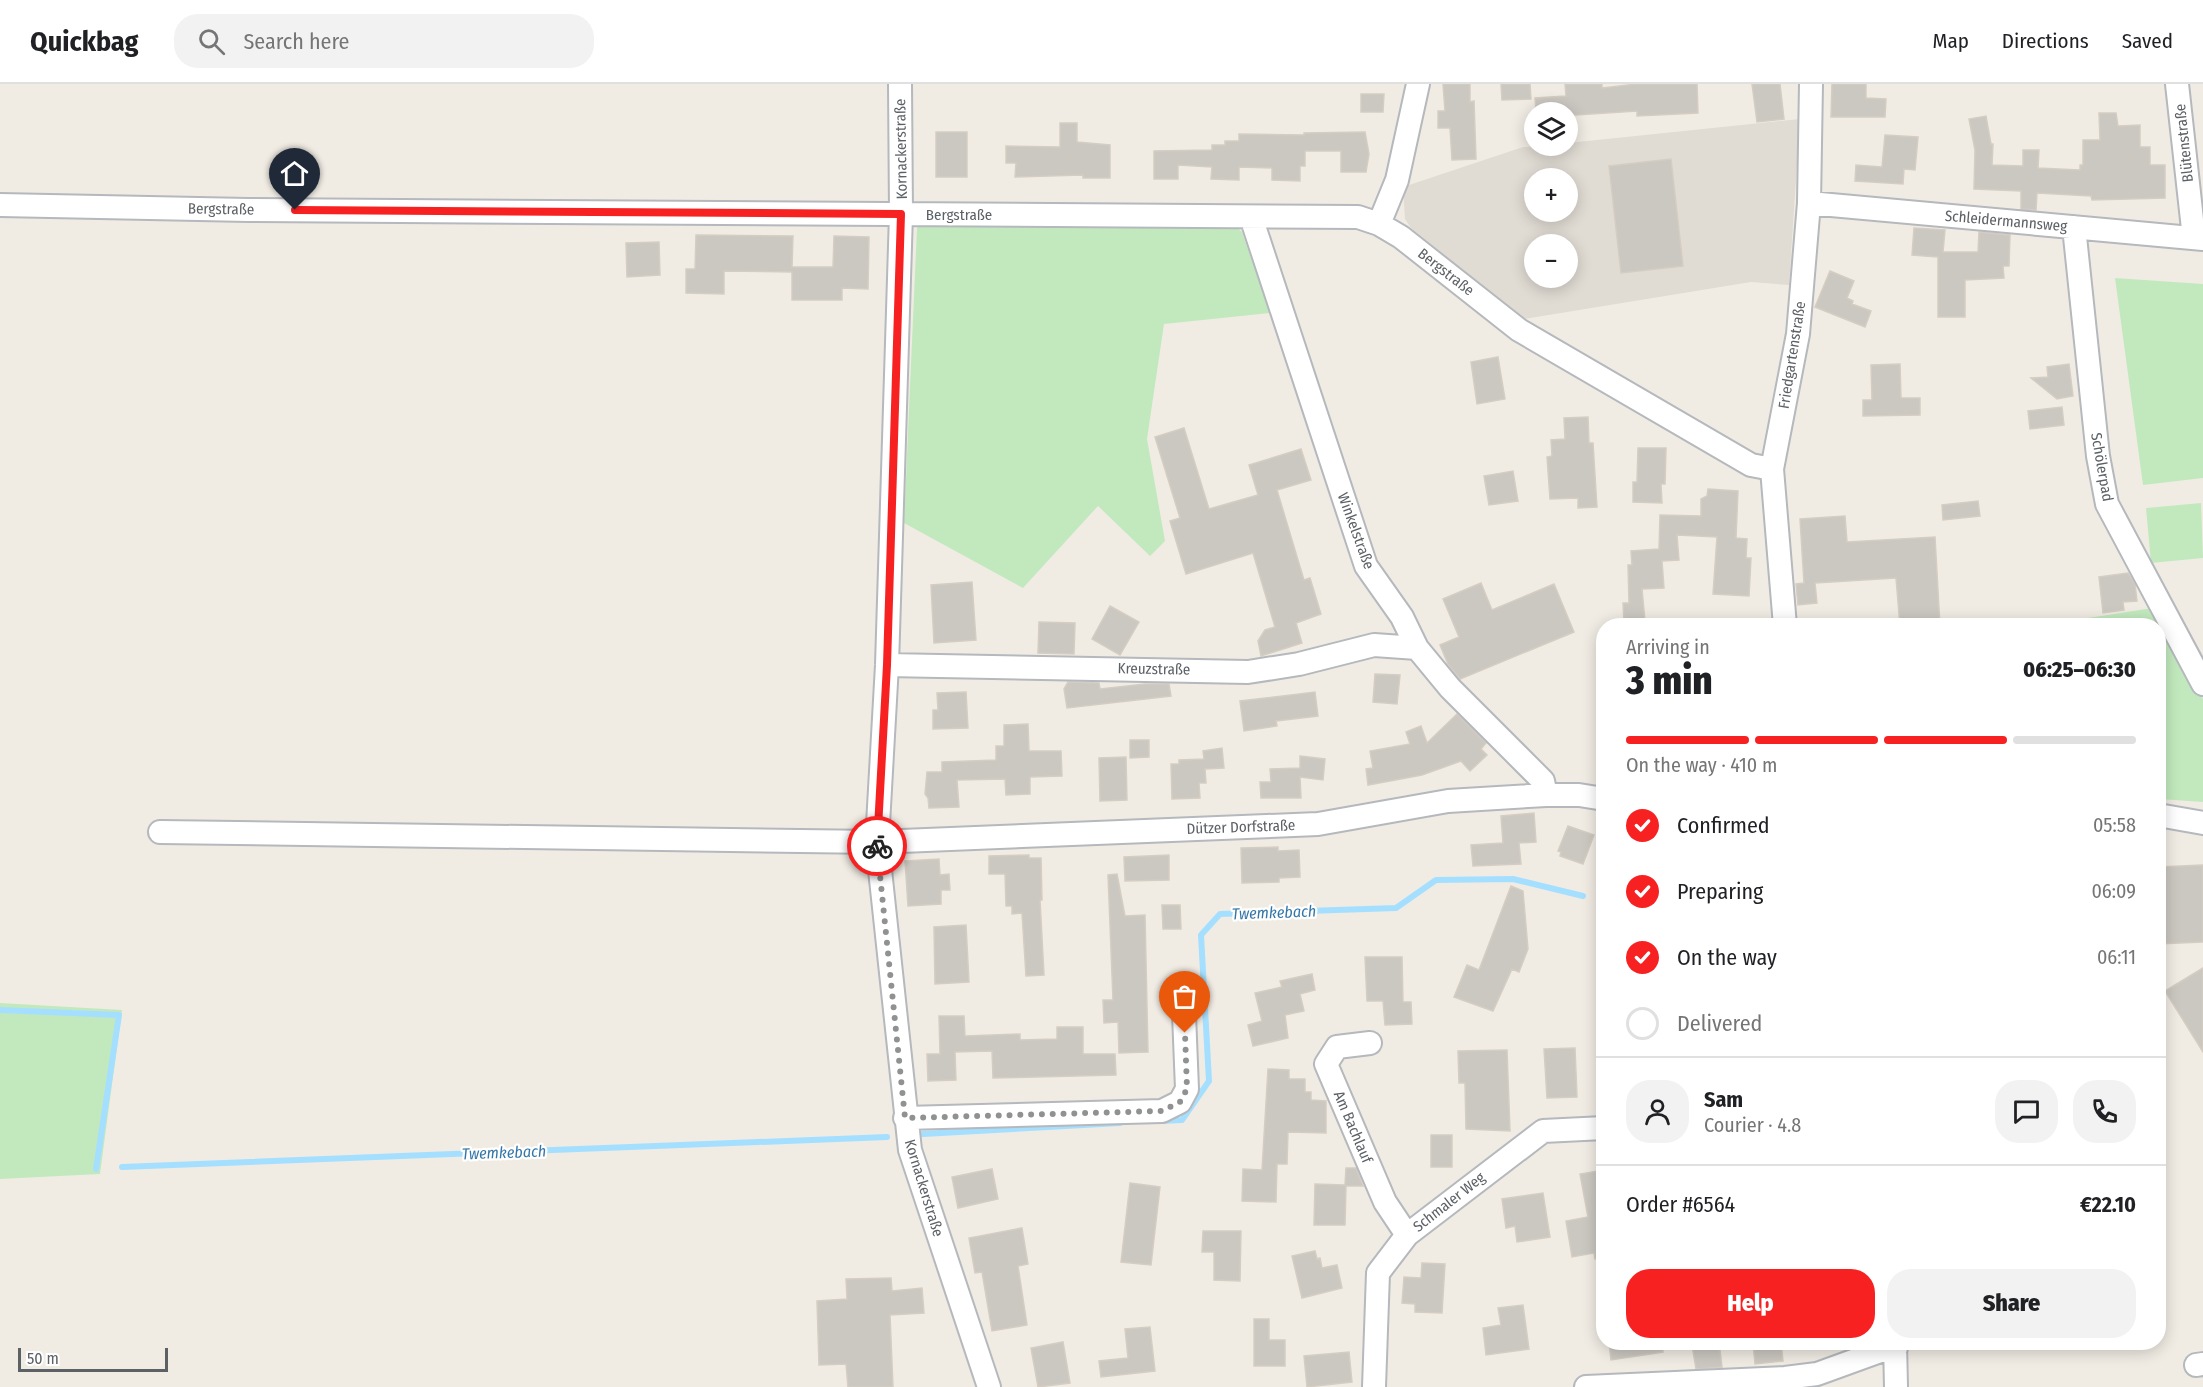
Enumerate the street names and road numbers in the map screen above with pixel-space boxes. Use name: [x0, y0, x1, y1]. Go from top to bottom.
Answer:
street label: Kornackerstraße: [891, 99, 911, 199]
street label: Blütenstraße: [2171, 103, 2197, 183]
street label: Bergstraße: [188, 199, 254, 219]
street label: Bergstraße: [926, 206, 992, 224]
street label: Schleidermannsweg: [1944, 207, 2068, 235]
street label: Bergstraße: [1414, 244, 1478, 300]
street label: Friedgartenstraße: [1775, 300, 1809, 410]
street label: Schölerpad: [2087, 431, 2117, 503]
street label: Winkelstraße: [1334, 490, 1378, 572]
street label: Kreuzstraße: [1117, 659, 1191, 679]
street label: Dützer Dorfstraße: [1186, 816, 1296, 838]
street label: Am Bachlauf: [1330, 1088, 1377, 1167]
street label: Kornackerstraße: [901, 1137, 947, 1239]
street label: Schmaler Weg: [1410, 1168, 1488, 1236]

